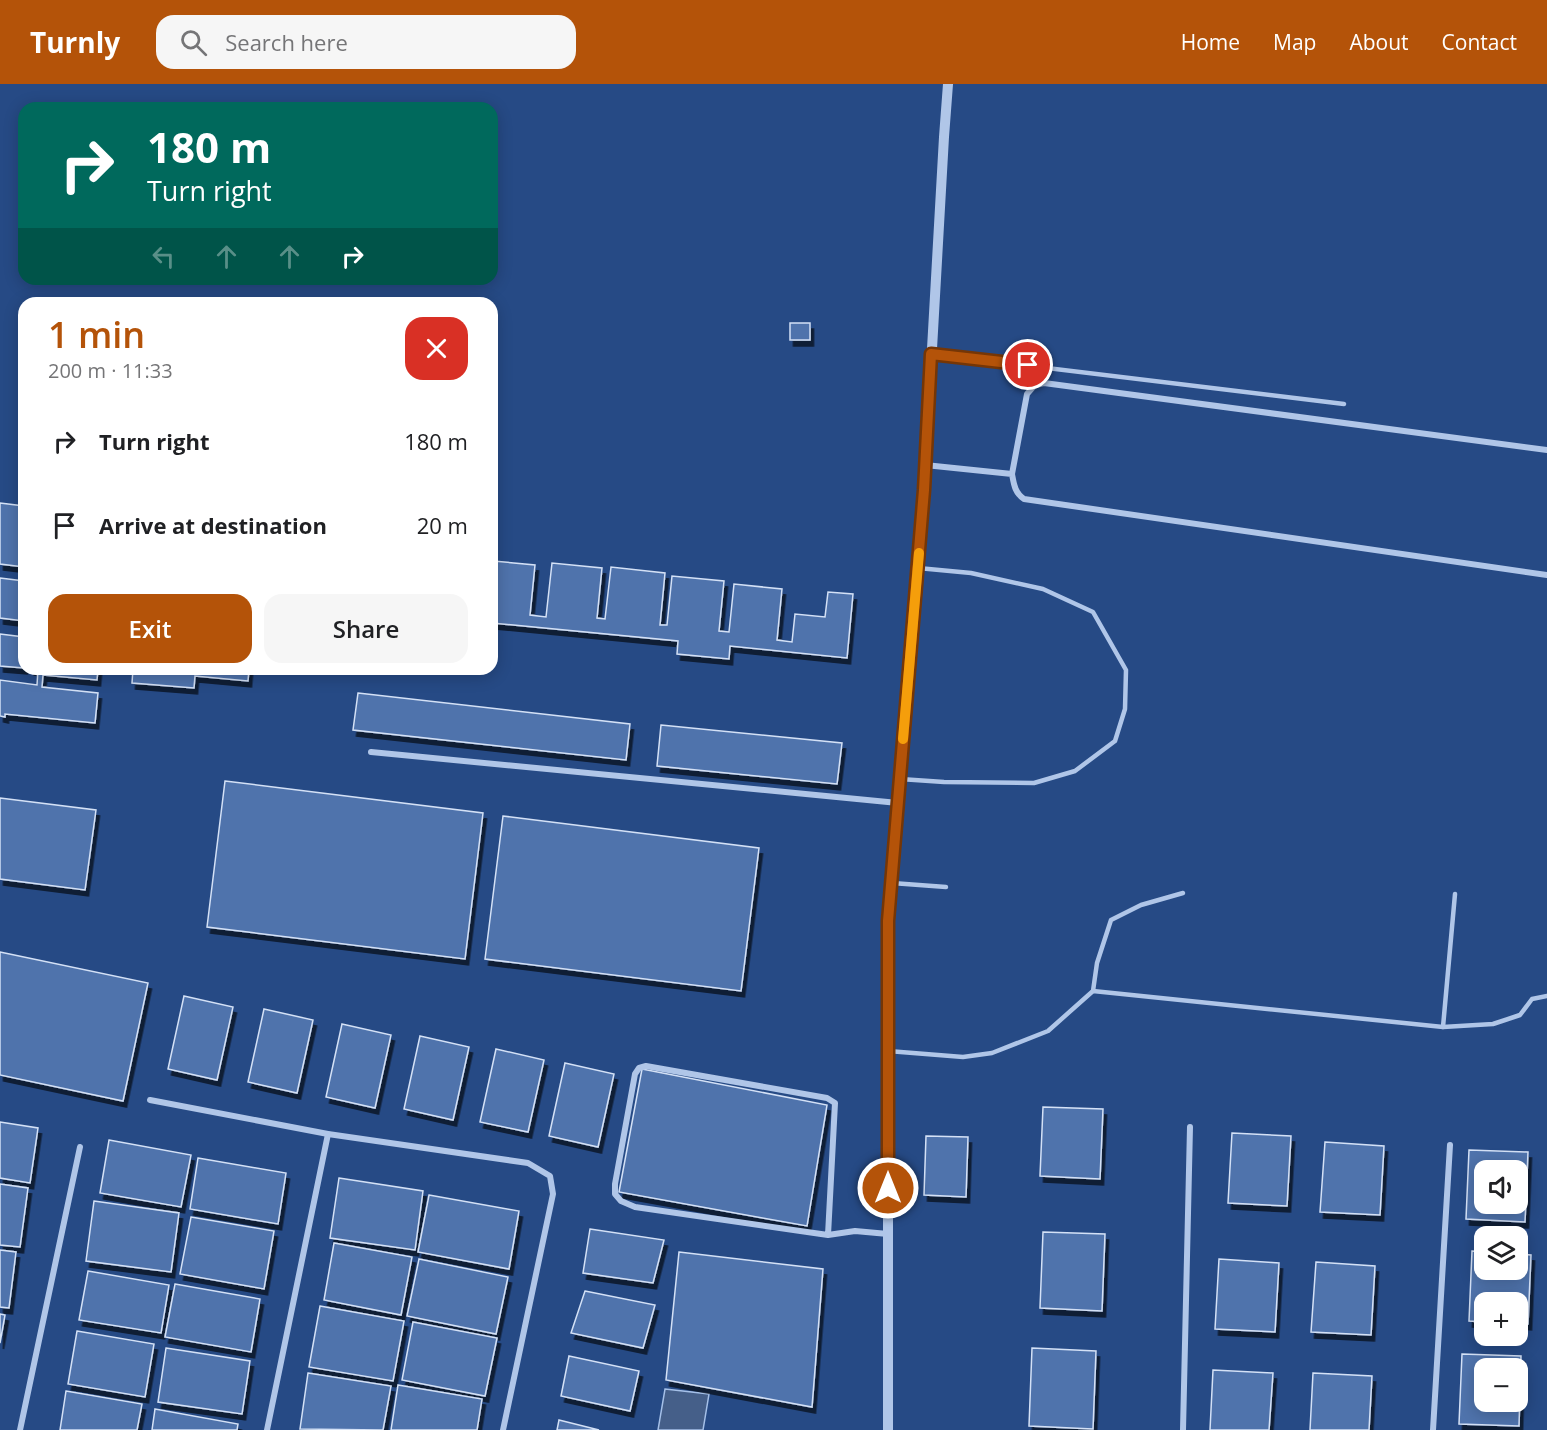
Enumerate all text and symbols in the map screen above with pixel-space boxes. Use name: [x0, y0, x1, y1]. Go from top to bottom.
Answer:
search box: [156, 15, 576, 69]
text: Turnly: [30, 23, 120, 61]
icon: search: [177, 26, 210, 59]
text: Search here: [225, 27, 348, 57]
text: Home: [1181, 28, 1240, 56]
text: Map: [1273, 28, 1316, 56]
text: About: [1349, 28, 1409, 56]
text: Contact: [1442, 28, 1517, 56]
text: 180 m: [147, 118, 271, 175]
icon: right: [48, 126, 126, 204]
text: Turn right: [147, 172, 272, 209]
icon: left: [147, 240, 180, 273]
icon: ahead: [210, 240, 243, 273]
icon: ahead: [273, 240, 306, 273]
icon: right: [336, 240, 369, 273]
text: 1 min: [48, 310, 145, 359]
button: close: [405, 317, 468, 380]
pin: [1002, 339, 1053, 390]
icon: arrive: [1011, 348, 1044, 381]
text: 200 m · 11:33: [48, 357, 173, 384]
icon: right: [48, 425, 81, 458]
text: Turn right: [99, 426, 210, 456]
text: 180 m: [404, 426, 468, 456]
icon: arrive: [48, 509, 81, 542]
text: Arrive at destination: [99, 510, 327, 540]
text: 20 m: [417, 510, 468, 540]
button: Exit: [48, 594, 252, 663]
button: Share: [264, 594, 468, 663]
position arrow: [856, 1156, 920, 1220]
map controls: [1474, 1160, 1528, 1412]
button: sound: [1474, 1160, 1528, 1214]
button: layers: [1474, 1226, 1528, 1280]
button: +: [1474, 1292, 1528, 1346]
button: −: [1474, 1358, 1528, 1412]

